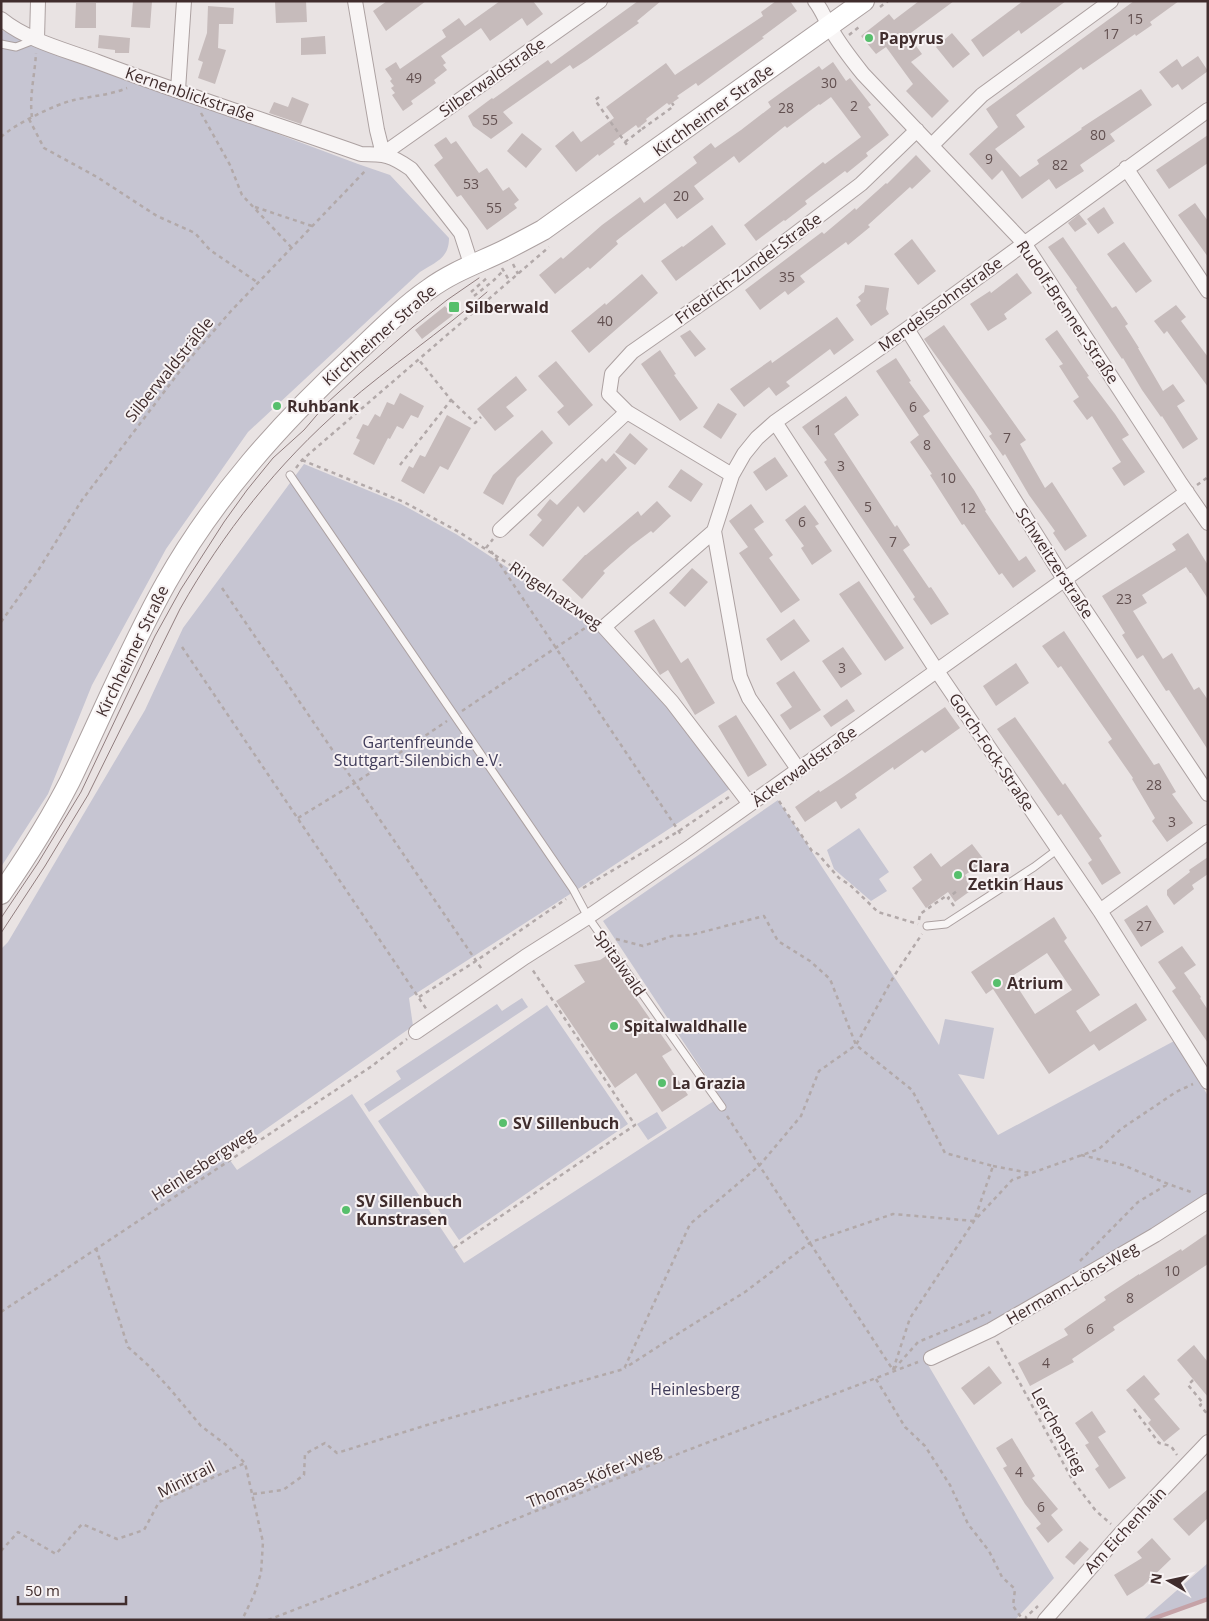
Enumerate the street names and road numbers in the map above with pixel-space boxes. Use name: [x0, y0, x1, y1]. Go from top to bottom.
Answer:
street label: Silberwaldstraße: [435, 32, 550, 122]
street label: Kirchheimer Straße: [648, 59, 778, 161]
street label: Kernenblickstraße: [122, 62, 258, 126]
street label: Friedrich-Zundel-Straße: [670, 207, 826, 329]
street label: Rudolf-Brenner-Straße: [1012, 236, 1124, 388]
street label: Mendelssohnstraße: [874, 252, 1006, 356]
street label: Kirchheimer Straße: [317, 279, 441, 391]
street label: Silberwaldsträßle: [120, 312, 218, 426]
street label: Schweitzerstraße: [1011, 503, 1099, 623]
street label: Ringelnatzweg: [505, 556, 607, 634]
street label: Kirchheimer Straße: [91, 581, 173, 721]
street label: Gorch-Fock-Straße: [944, 688, 1040, 816]
street label: Äckerwaldstraße: [747, 720, 861, 811]
street label: Spitalwald: [589, 925, 651, 1001]
street label: Heinlesbergweg: [147, 1122, 259, 1206]
street label: Hermann-Löns-Weg: [1002, 1236, 1142, 1330]
street label: Lerchenstieg: [1026, 1384, 1092, 1478]
street label: Thomas-Köfer-Weg: [524, 1439, 665, 1513]
street label: Minitrail: [154, 1455, 218, 1503]
street label: Am Eichenhain: [1079, 1482, 1171, 1578]

